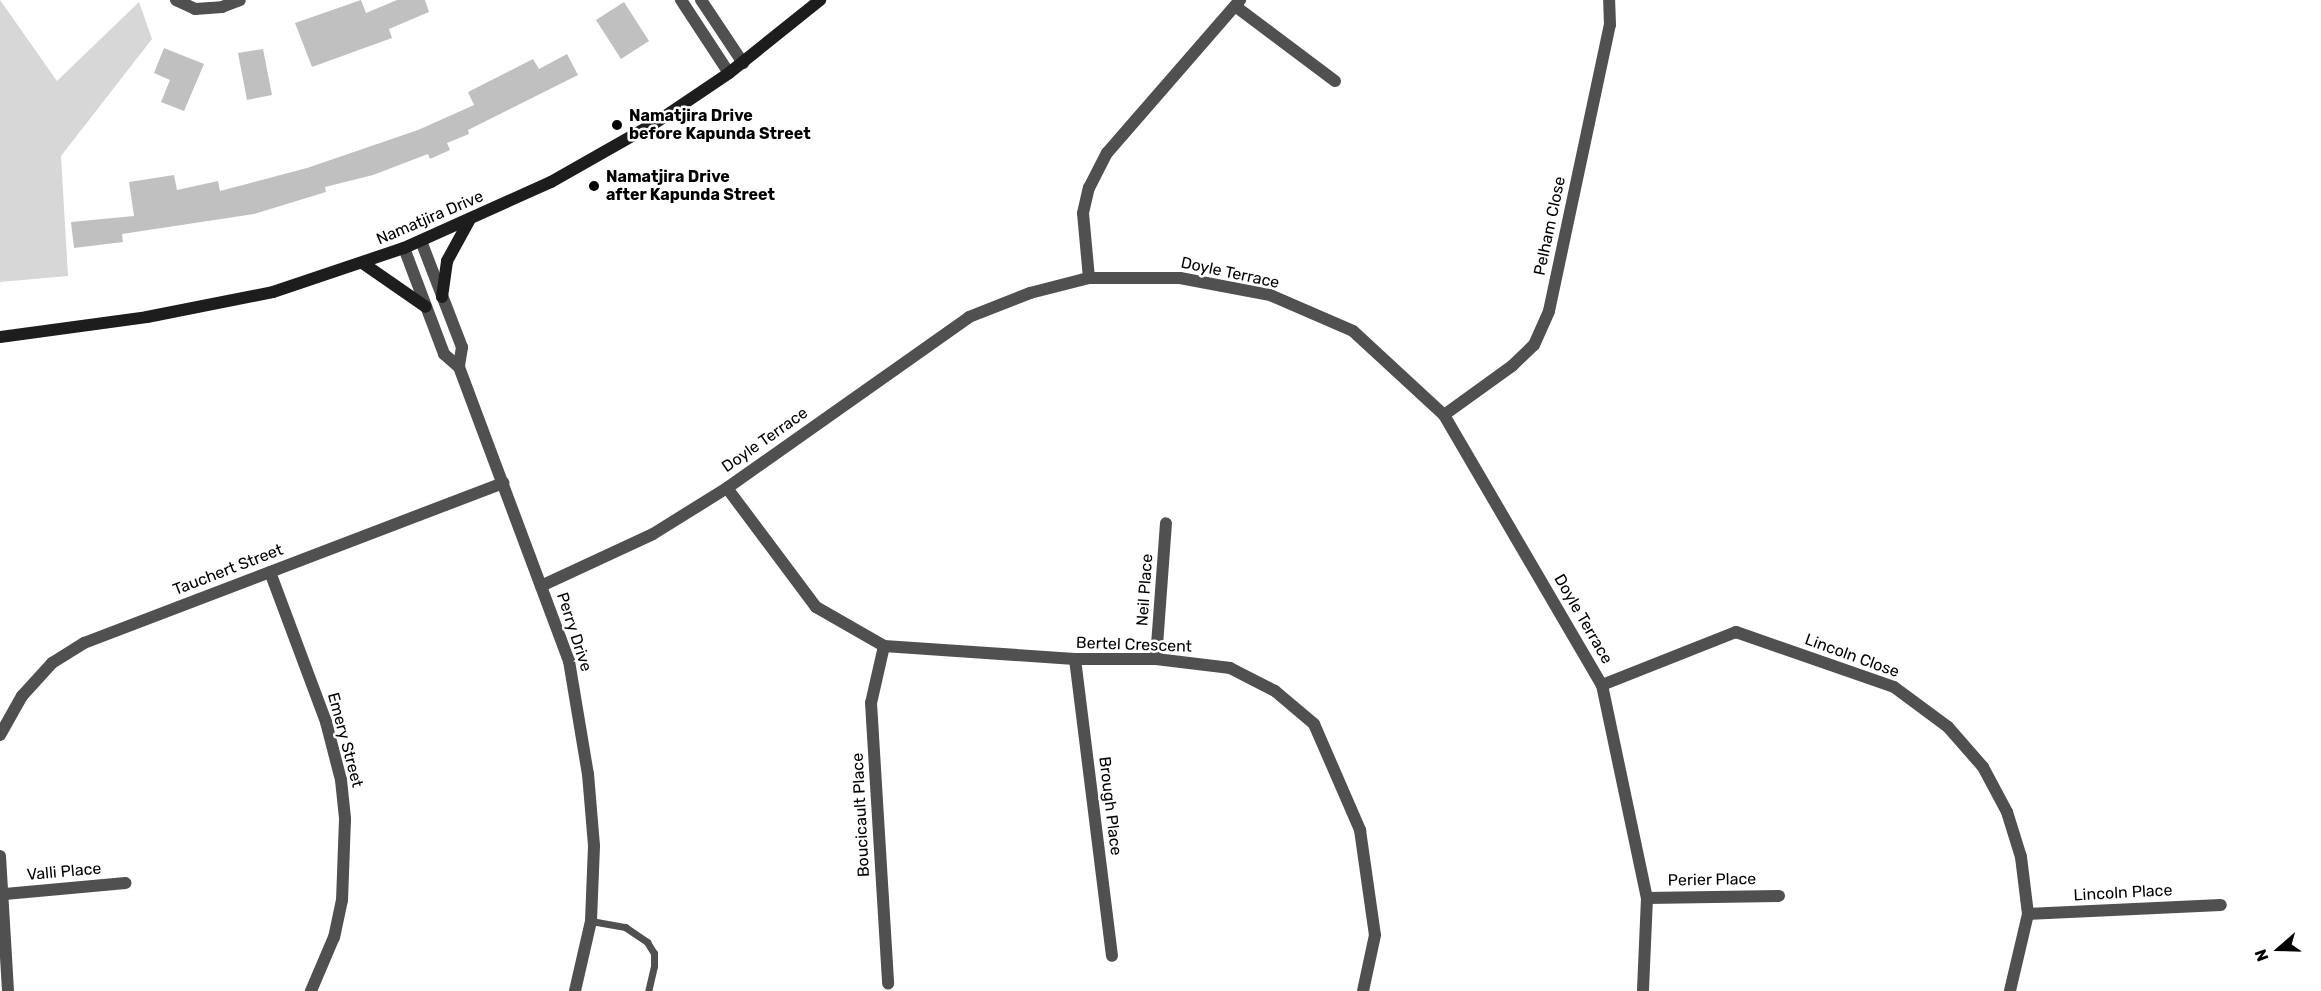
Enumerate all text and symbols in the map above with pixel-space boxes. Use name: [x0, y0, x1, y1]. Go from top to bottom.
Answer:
place label: Namatjira Drive before Kapunda Street: [629, 106, 811, 144]
marker: Namatjira Drive before Kapunda Street: [610, 118, 624, 132]
place label: Namatjira Drive after Kapunda Street: [606, 167, 775, 205]
street label: Pelham Close: [1530, 175, 1570, 277]
marker: Namatjira Drive after Kapunda Street: [587, 179, 601, 193]
street label: Namatjira Drive: [374, 187, 486, 249]
street label: Doyle Terrace: [1179, 253, 1281, 293]
street label: Doyle Terrace: [718, 403, 812, 477]
street label: Tauchert Street: [170, 540, 286, 600]
street label: Neil Place: [1133, 553, 1157, 627]
street label: Doyle Terrace: [1549, 571, 1617, 667]
street label: Perry Drive: [552, 590, 596, 674]
street label: Lincoln Close: [1802, 630, 1902, 682]
street label: Bertel Crescent: [1076, 633, 1192, 657]
street label: Emery Street: [323, 690, 367, 790]
street label: Boucicault Place: [848, 752, 874, 878]
street label: Brough Place: [1094, 755, 1126, 857]
street label: Valli Place: [26, 859, 102, 885]
street label: Perier Place: [1667, 870, 1757, 890]
street label: Lincoln Place: [2073, 881, 2173, 905]
north arrow: [2249, 919, 2309, 979]
text: N: [2251, 947, 2273, 964]

